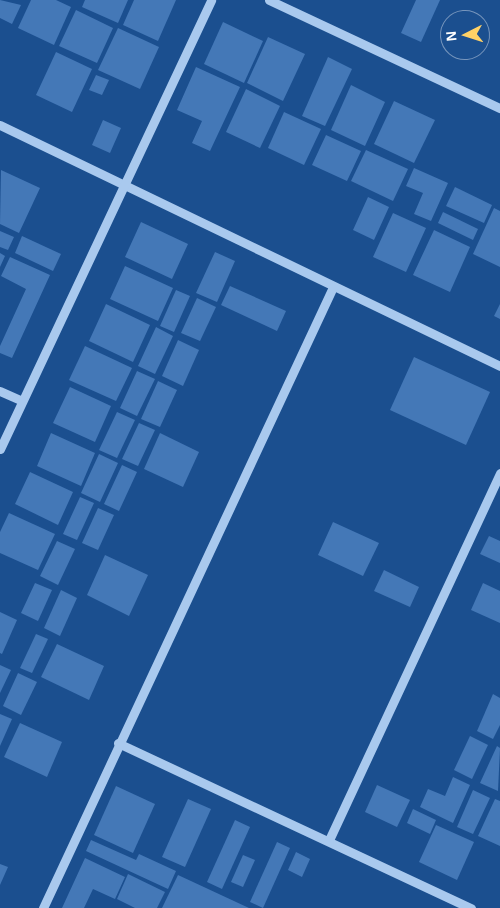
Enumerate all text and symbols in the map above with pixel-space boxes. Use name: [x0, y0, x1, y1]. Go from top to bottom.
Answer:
north arrow: [440, 10, 490, 60]
text: N: [443, 30, 459, 42]

